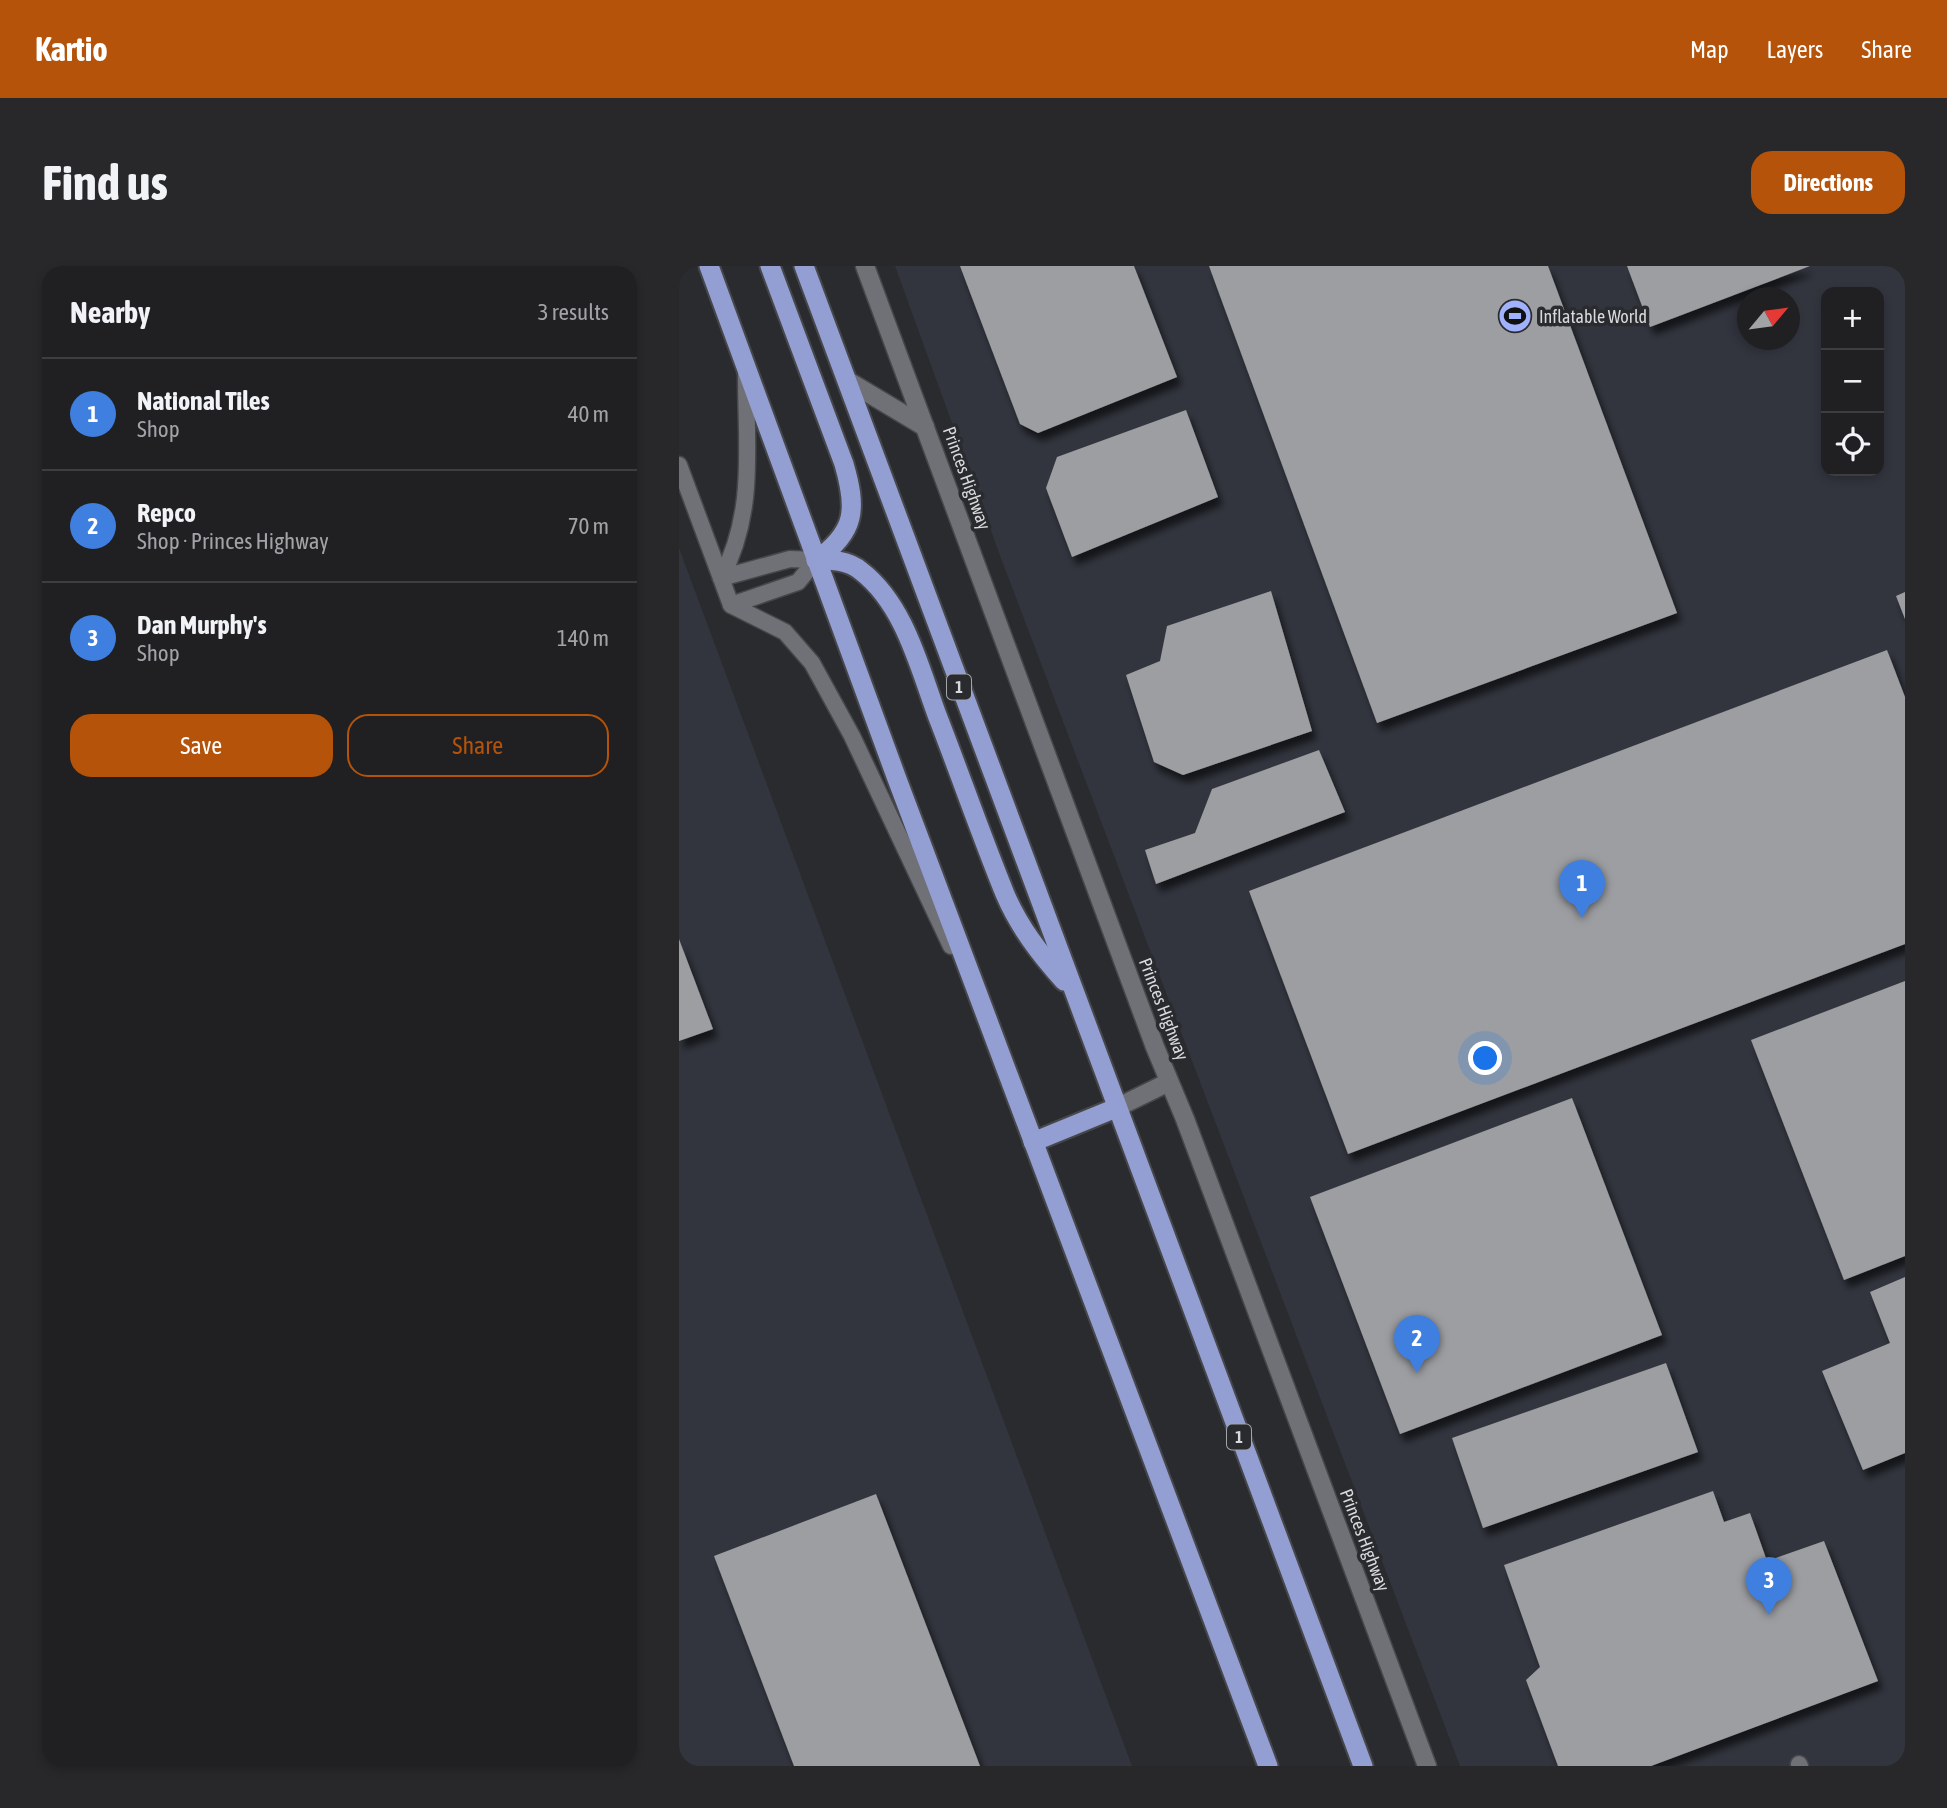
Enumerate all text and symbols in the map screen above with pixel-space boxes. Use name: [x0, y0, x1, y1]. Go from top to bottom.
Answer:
text: Kartio: [35, 30, 108, 68]
text: Map: [1690, 36, 1729, 63]
text: Layers: [1767, 36, 1823, 63]
text: Share: [1861, 36, 1912, 63]
button: Directions: [1751, 151, 1905, 214]
text: Find us: [42, 154, 168, 210]
north arrow: [1737, 287, 1800, 350]
map controls: [1821, 287, 1884, 476]
button: +: [1821, 287, 1884, 350]
text: Nearby: [70, 295, 150, 329]
sports icon: Inflatable World: [1496, 297, 1534, 335]
text: 3 results: [538, 299, 609, 325]
place label: Inflatable World: [1539, 306, 1647, 327]
button: −: [1821, 350, 1884, 413]
text: National Tiles: [137, 386, 270, 416]
text: 1: [88, 401, 98, 427]
text: 40 m: [568, 401, 609, 427]
button: locate: [1821, 413, 1884, 476]
text: Shop: [137, 416, 180, 442]
street label: Princes Highway: [939, 424, 995, 532]
text: Repco: [137, 498, 196, 528]
text: 2: [88, 513, 98, 539]
text: 70 m: [568, 513, 609, 539]
text: Shop · Princes Highway: [137, 528, 329, 554]
text: Dan Murphy's: [137, 610, 267, 640]
text: 3: [88, 625, 98, 651]
text: 140 m: [557, 625, 609, 651]
text: Shop: [137, 640, 180, 666]
road number: 1: [947, 674, 971, 700]
button: Save: [70, 714, 333, 777]
button: Share: [347, 714, 609, 777]
pin: 1: [1559, 860, 1605, 918]
street label: Princes Highway: [1135, 955, 1193, 1063]
your location: [1468, 1041, 1502, 1075]
pin: 2: [1394, 1315, 1440, 1373]
road number: 1: [1227, 1424, 1251, 1450]
street label: Princes Highway: [1336, 1486, 1394, 1594]
pin: 3: [1746, 1557, 1792, 1615]

